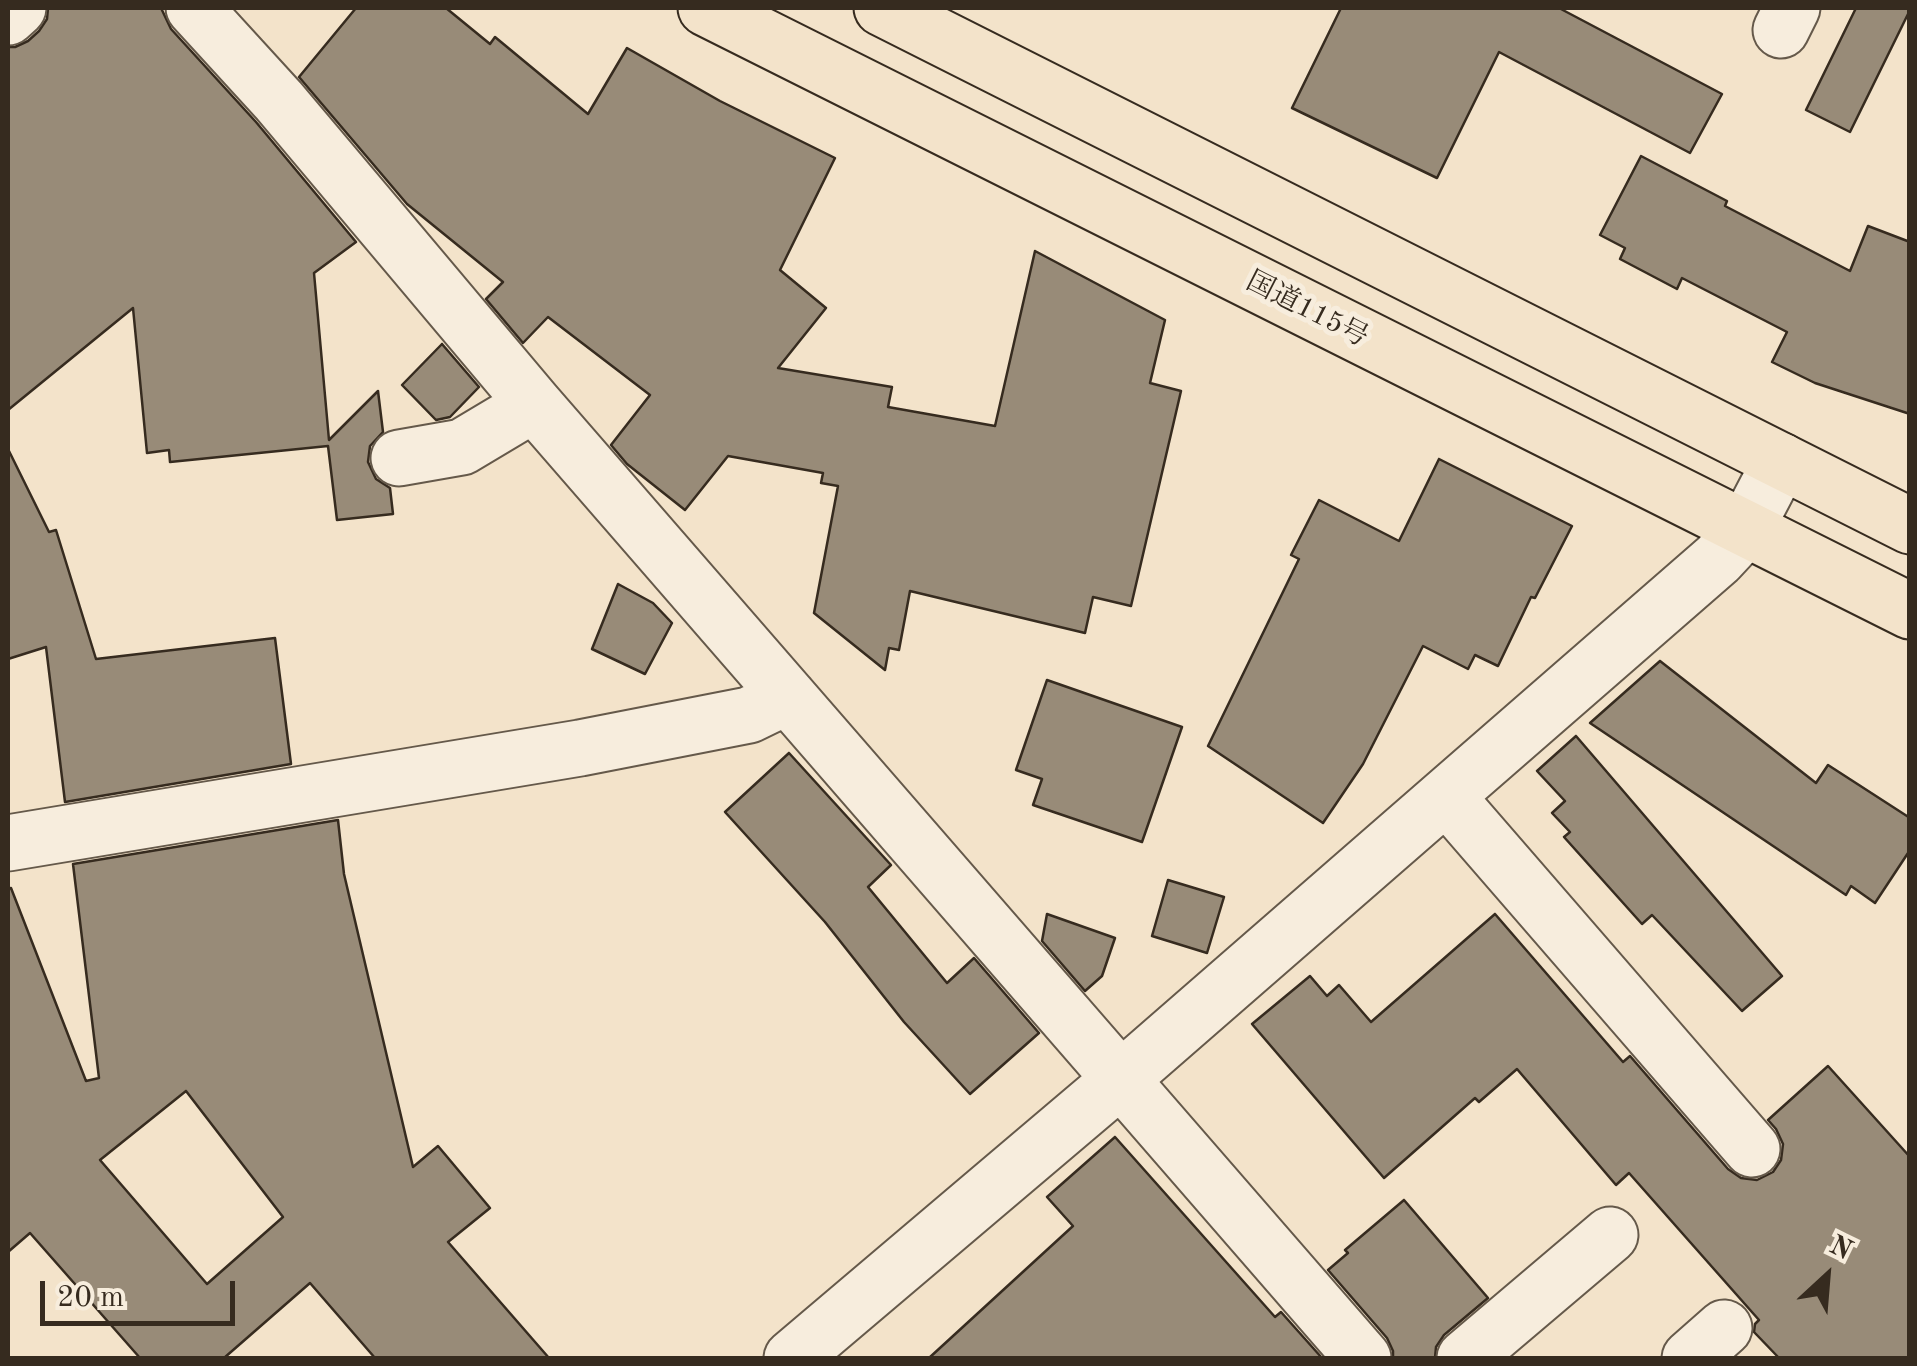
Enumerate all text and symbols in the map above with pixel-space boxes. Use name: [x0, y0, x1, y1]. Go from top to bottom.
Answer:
street label: 国道115号: [1240, 265, 1374, 355]
north arrow: [1777, 1226, 1877, 1326]
text: N: [1824, 1232, 1856, 1266]
scale bar: [45, 1261, 240, 1323]
text: 20 m: [57, 1283, 124, 1313]

